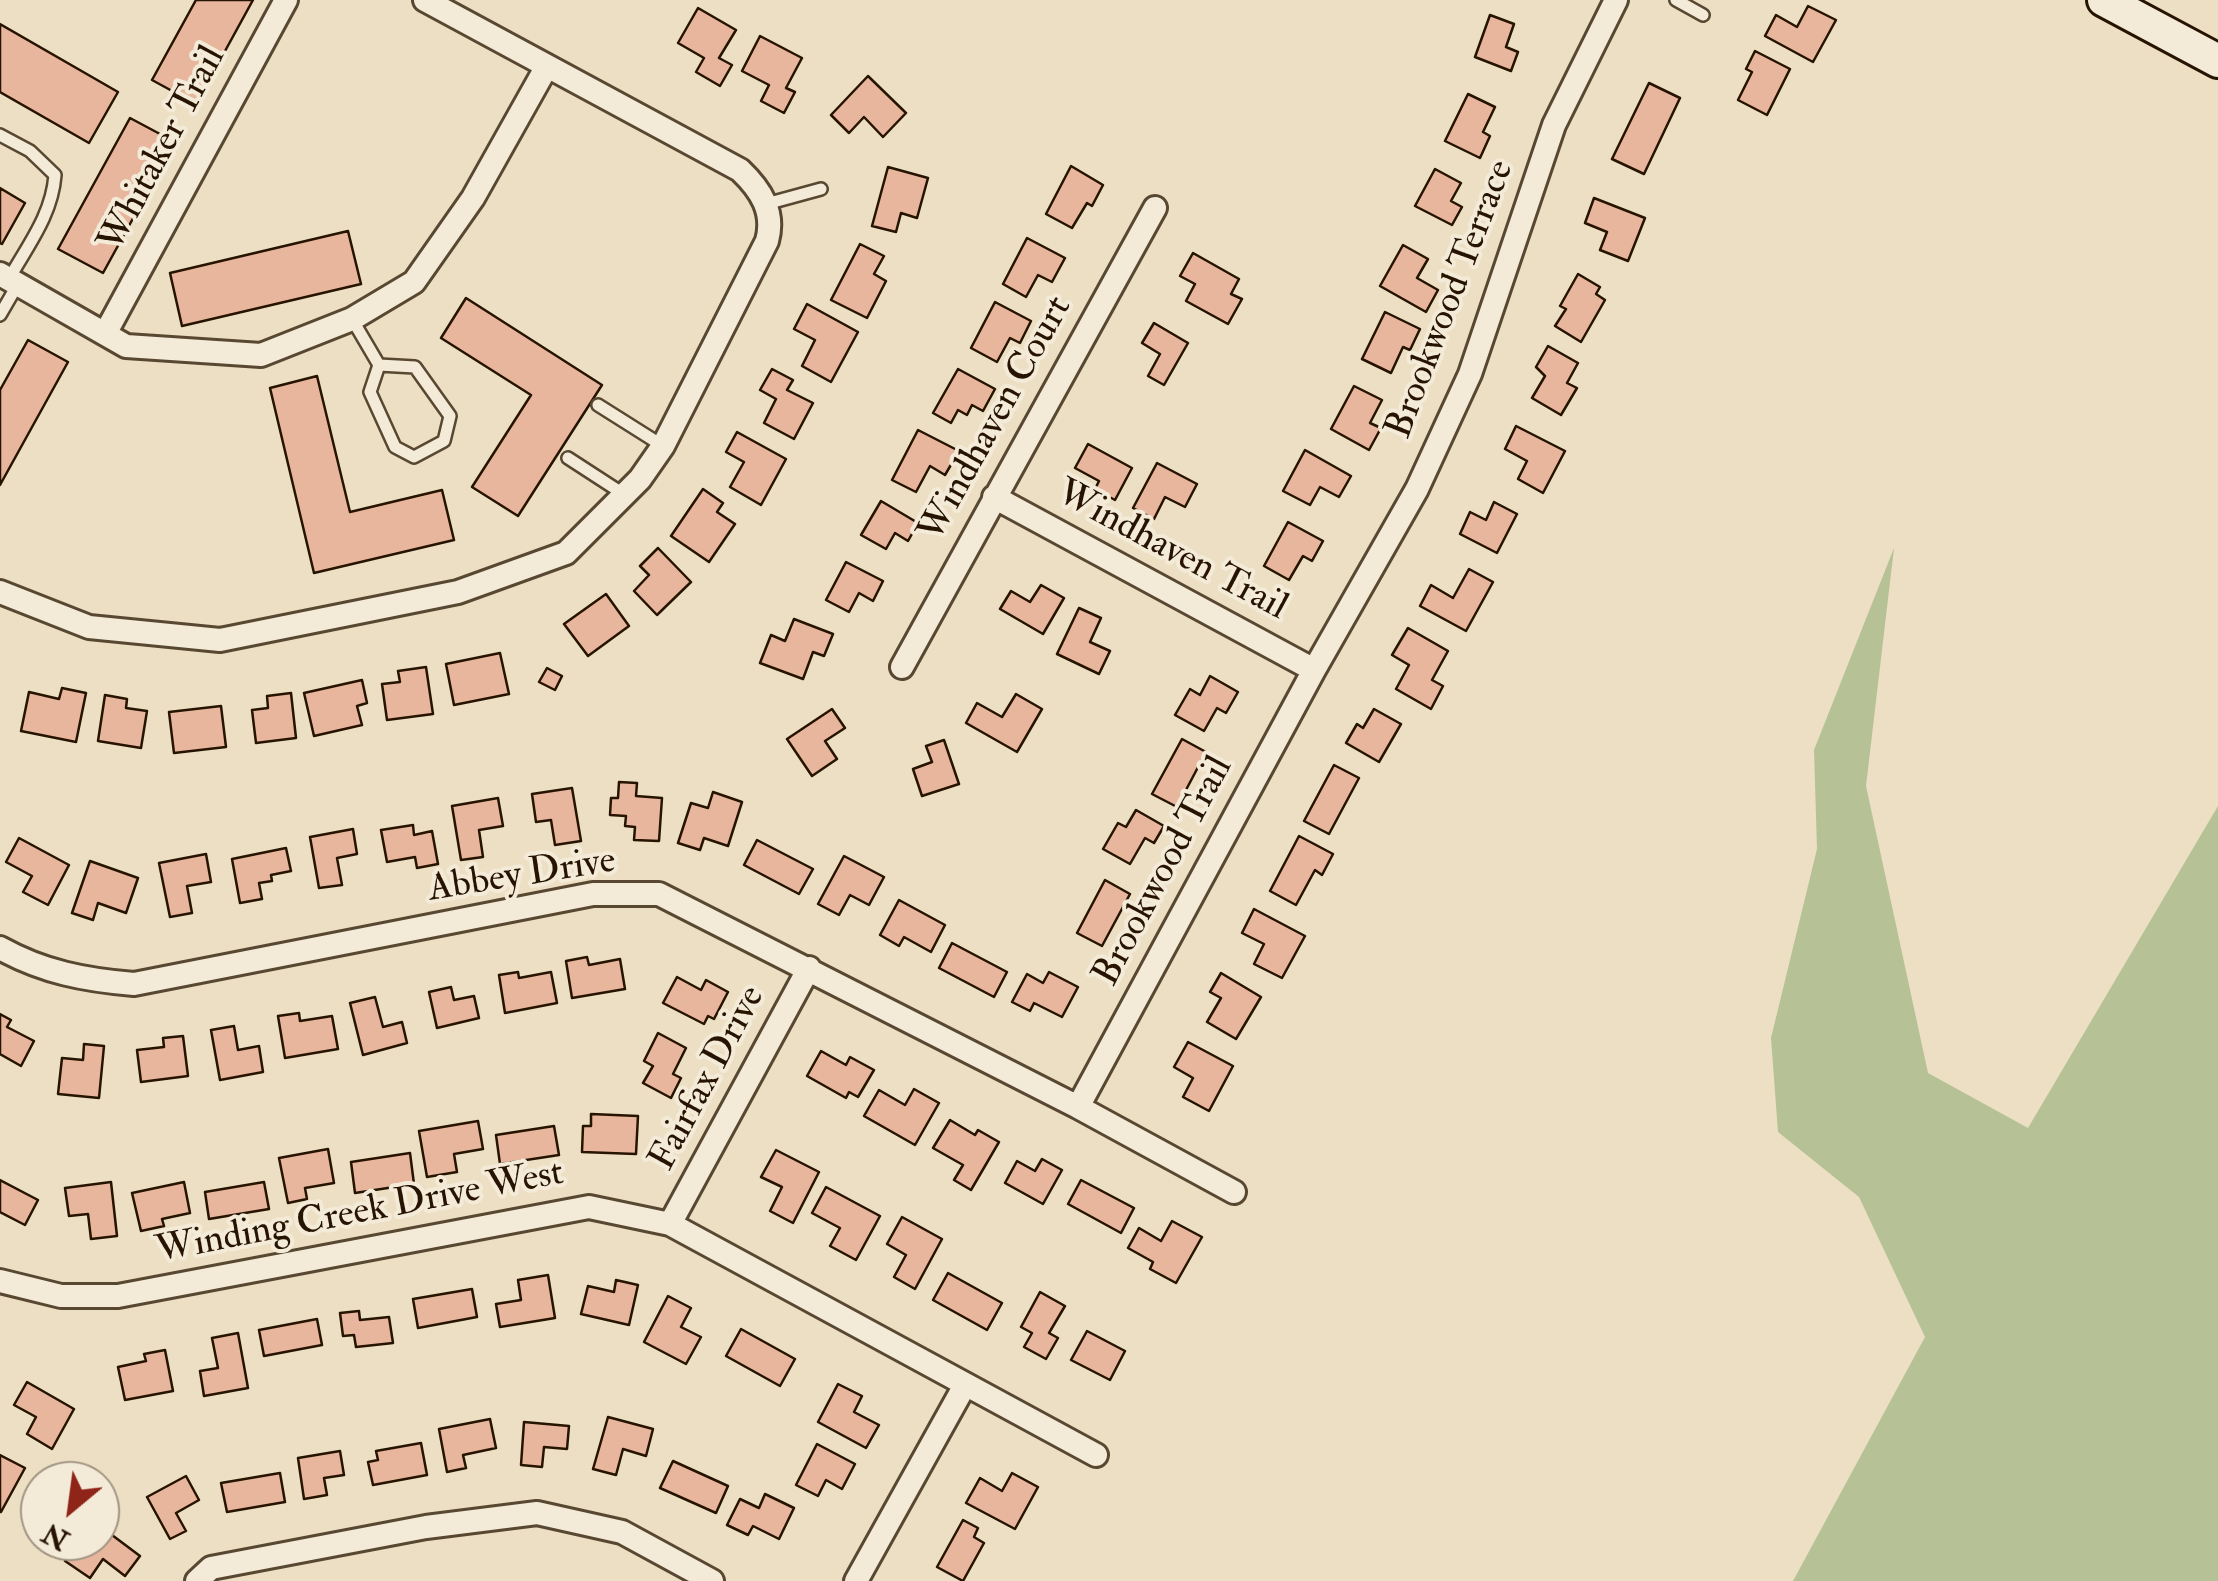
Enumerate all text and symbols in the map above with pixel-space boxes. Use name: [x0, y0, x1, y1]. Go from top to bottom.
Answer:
street label: Whitaker Trail: [91, 39, 237, 261]
street label: Brookwood Terrace: [1378, 155, 1526, 445]
street label: Windhaven Court: [911, 289, 1083, 551]
street label: Windhaven Trail: [1048, 472, 1294, 632]
street label: Brookwood Trail: [1085, 749, 1245, 995]
street label: Abbey Drive: [425, 840, 619, 914]
street label: Fairfax Drive: [641, 979, 777, 1179]
street label: Winding Creek Drive West: [152, 1152, 568, 1276]
north arrow: [20, 1461, 120, 1561]
text: N: [37, 1515, 76, 1557]

